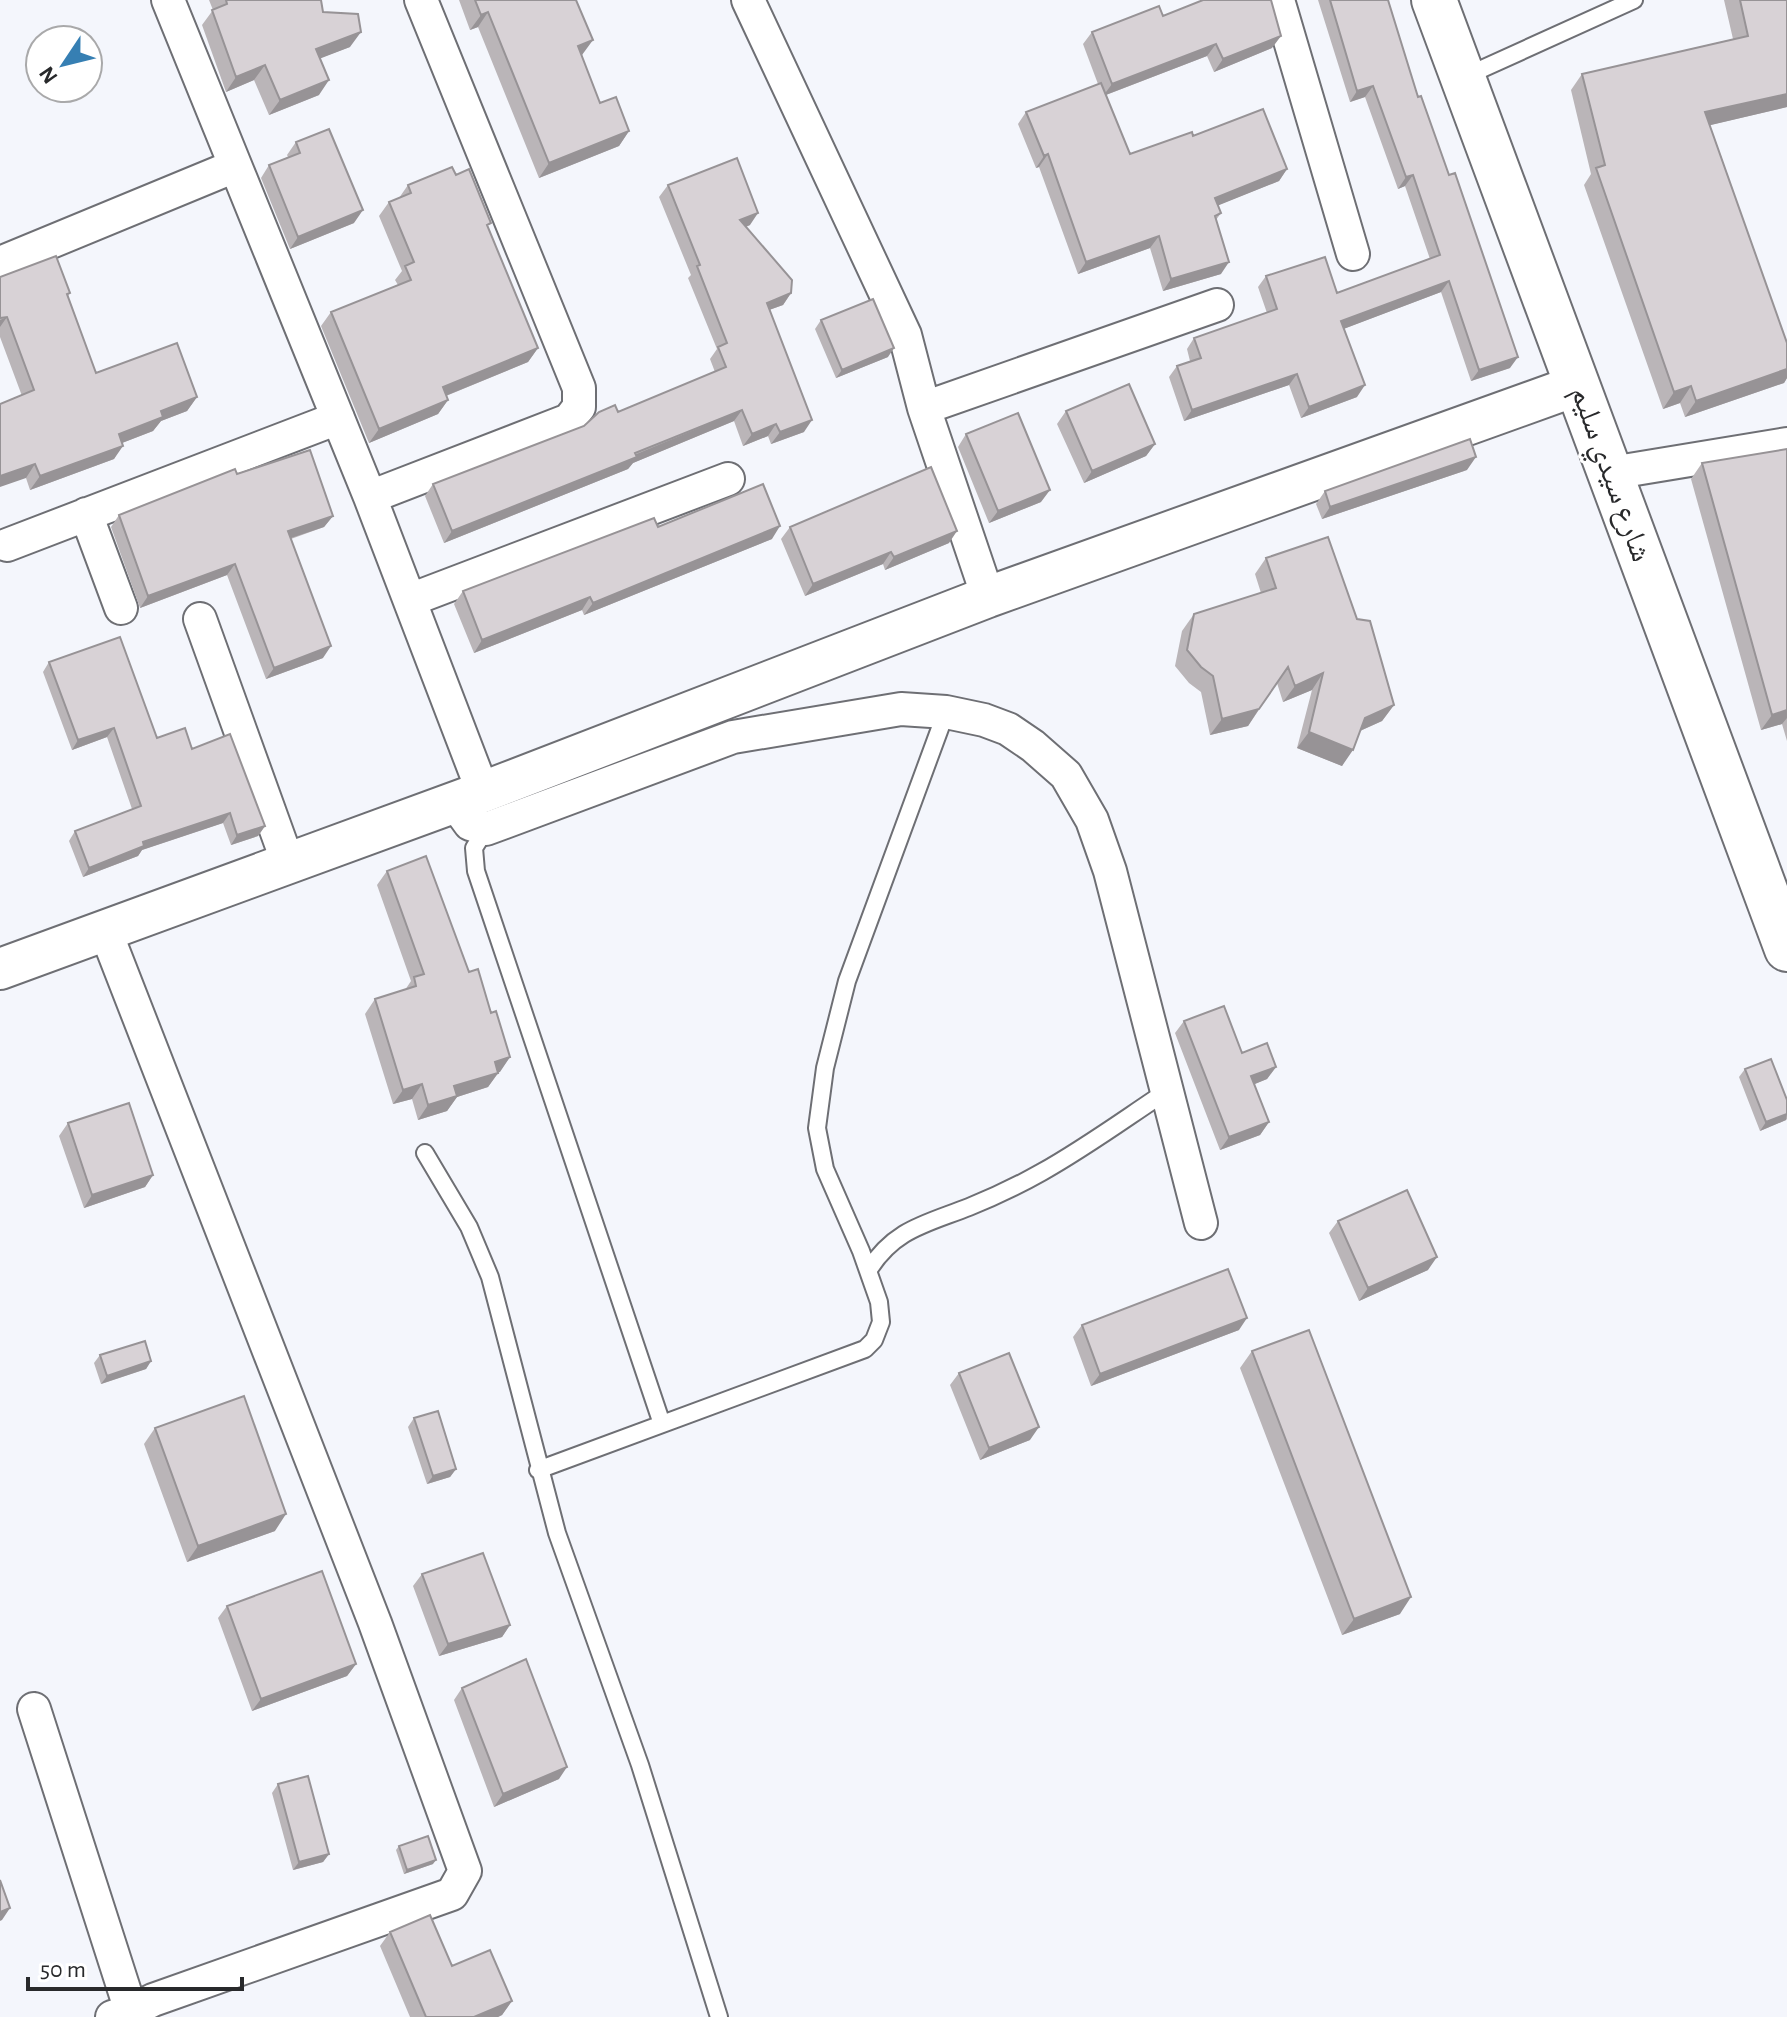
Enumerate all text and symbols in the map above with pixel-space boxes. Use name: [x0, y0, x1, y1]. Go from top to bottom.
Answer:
north arrow: [24, 24, 104, 104]
text: N: [35, 62, 62, 87]
street label: شارع سيدي سليم: [1558, 382, 1657, 568]
scale bar: [28, 1941, 242, 1991]
text: 50 m: [40, 1958, 86, 1982]

